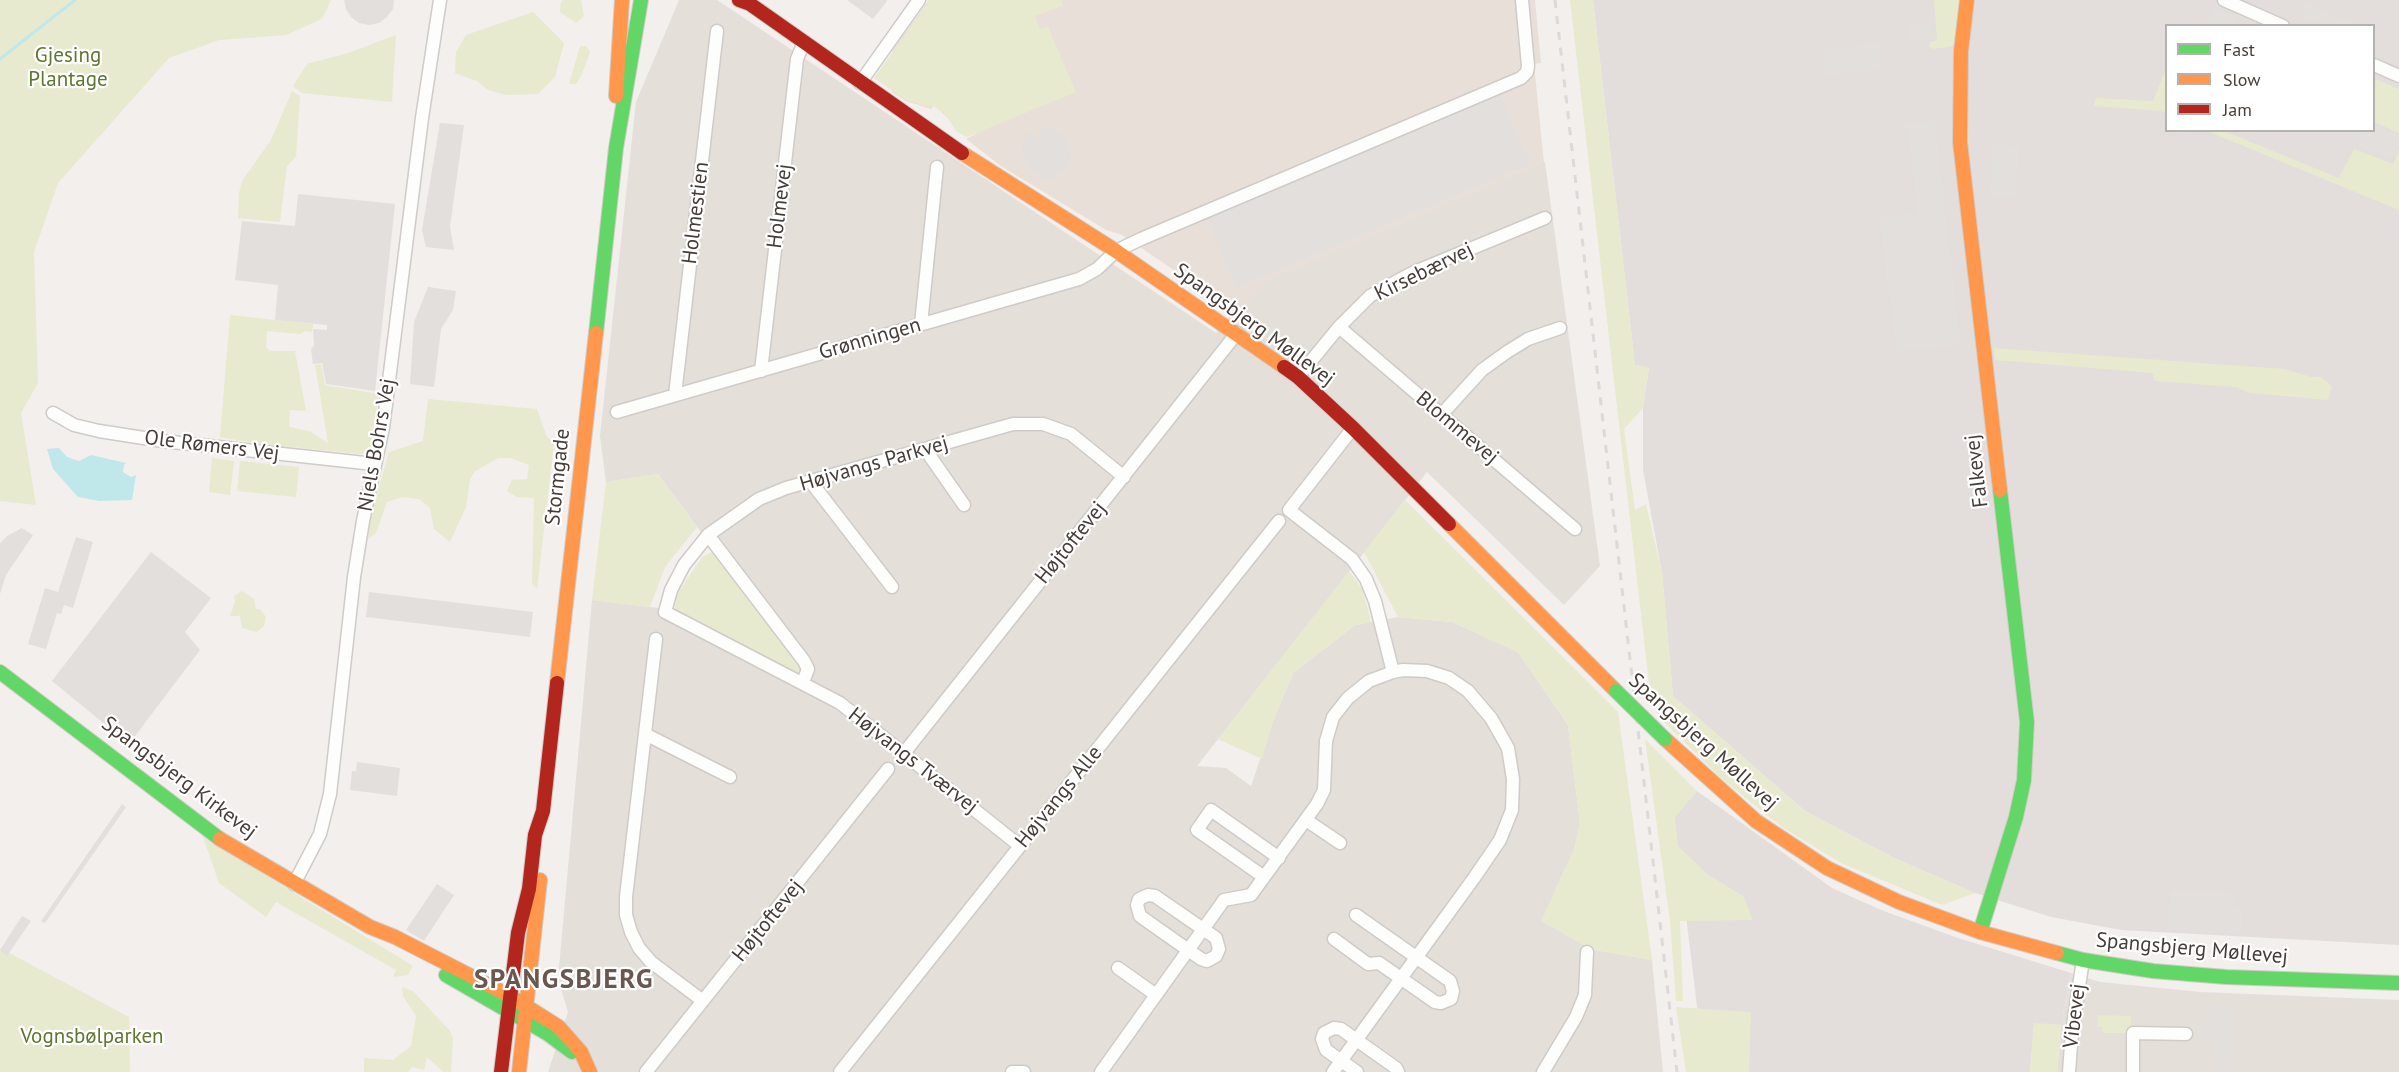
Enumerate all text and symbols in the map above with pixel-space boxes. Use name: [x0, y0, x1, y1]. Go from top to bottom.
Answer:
legend: [2165, 24, 2375, 132]
text: Fast: [2223, 38, 2255, 61]
park label: Gjesing Plantage: [28, 43, 108, 93]
text: Slow: [2223, 68, 2261, 91]
text: Jam: [2223, 98, 2252, 121]
street label: Holmestien: [677, 160, 715, 266]
street label: Holmevej: [762, 162, 798, 250]
street label: Kirsebærvej: [1371, 237, 1477, 307]
street label: Spangsbjerg Møllevej: [1169, 258, 1339, 392]
street label: Grønningen: [816, 312, 924, 366]
street label: Niels Bohrs Vej: [353, 377, 401, 513]
street label: Blommevej: [1411, 386, 1503, 470]
street label: Ole Rømers Vej: [143, 425, 281, 467]
street label: Stormgade: [540, 427, 576, 527]
street label: Højvangs Parkvej: [797, 431, 951, 497]
street label: Falkevej: [1960, 433, 1994, 509]
street label: Højtoftevej: [1030, 497, 1112, 589]
street label: Spangsbjerg Møllevej: [1623, 668, 1783, 816]
street label: Højvangs Tværvej: [843, 702, 983, 820]
street label: Spangsbjerg Kirkevej: [96, 711, 262, 845]
street label: Højvangs Alle: [1010, 741, 1108, 853]
street label: Højtoftevej: [727, 875, 809, 967]
street label: Spangsbjerg Møllevej: [2095, 928, 2289, 970]
district label: SPANGSBJERG: [474, 964, 654, 996]
street label: Vibevej: [2059, 982, 2091, 1050]
park label: Vognsbølparken: [20, 1024, 164, 1050]

